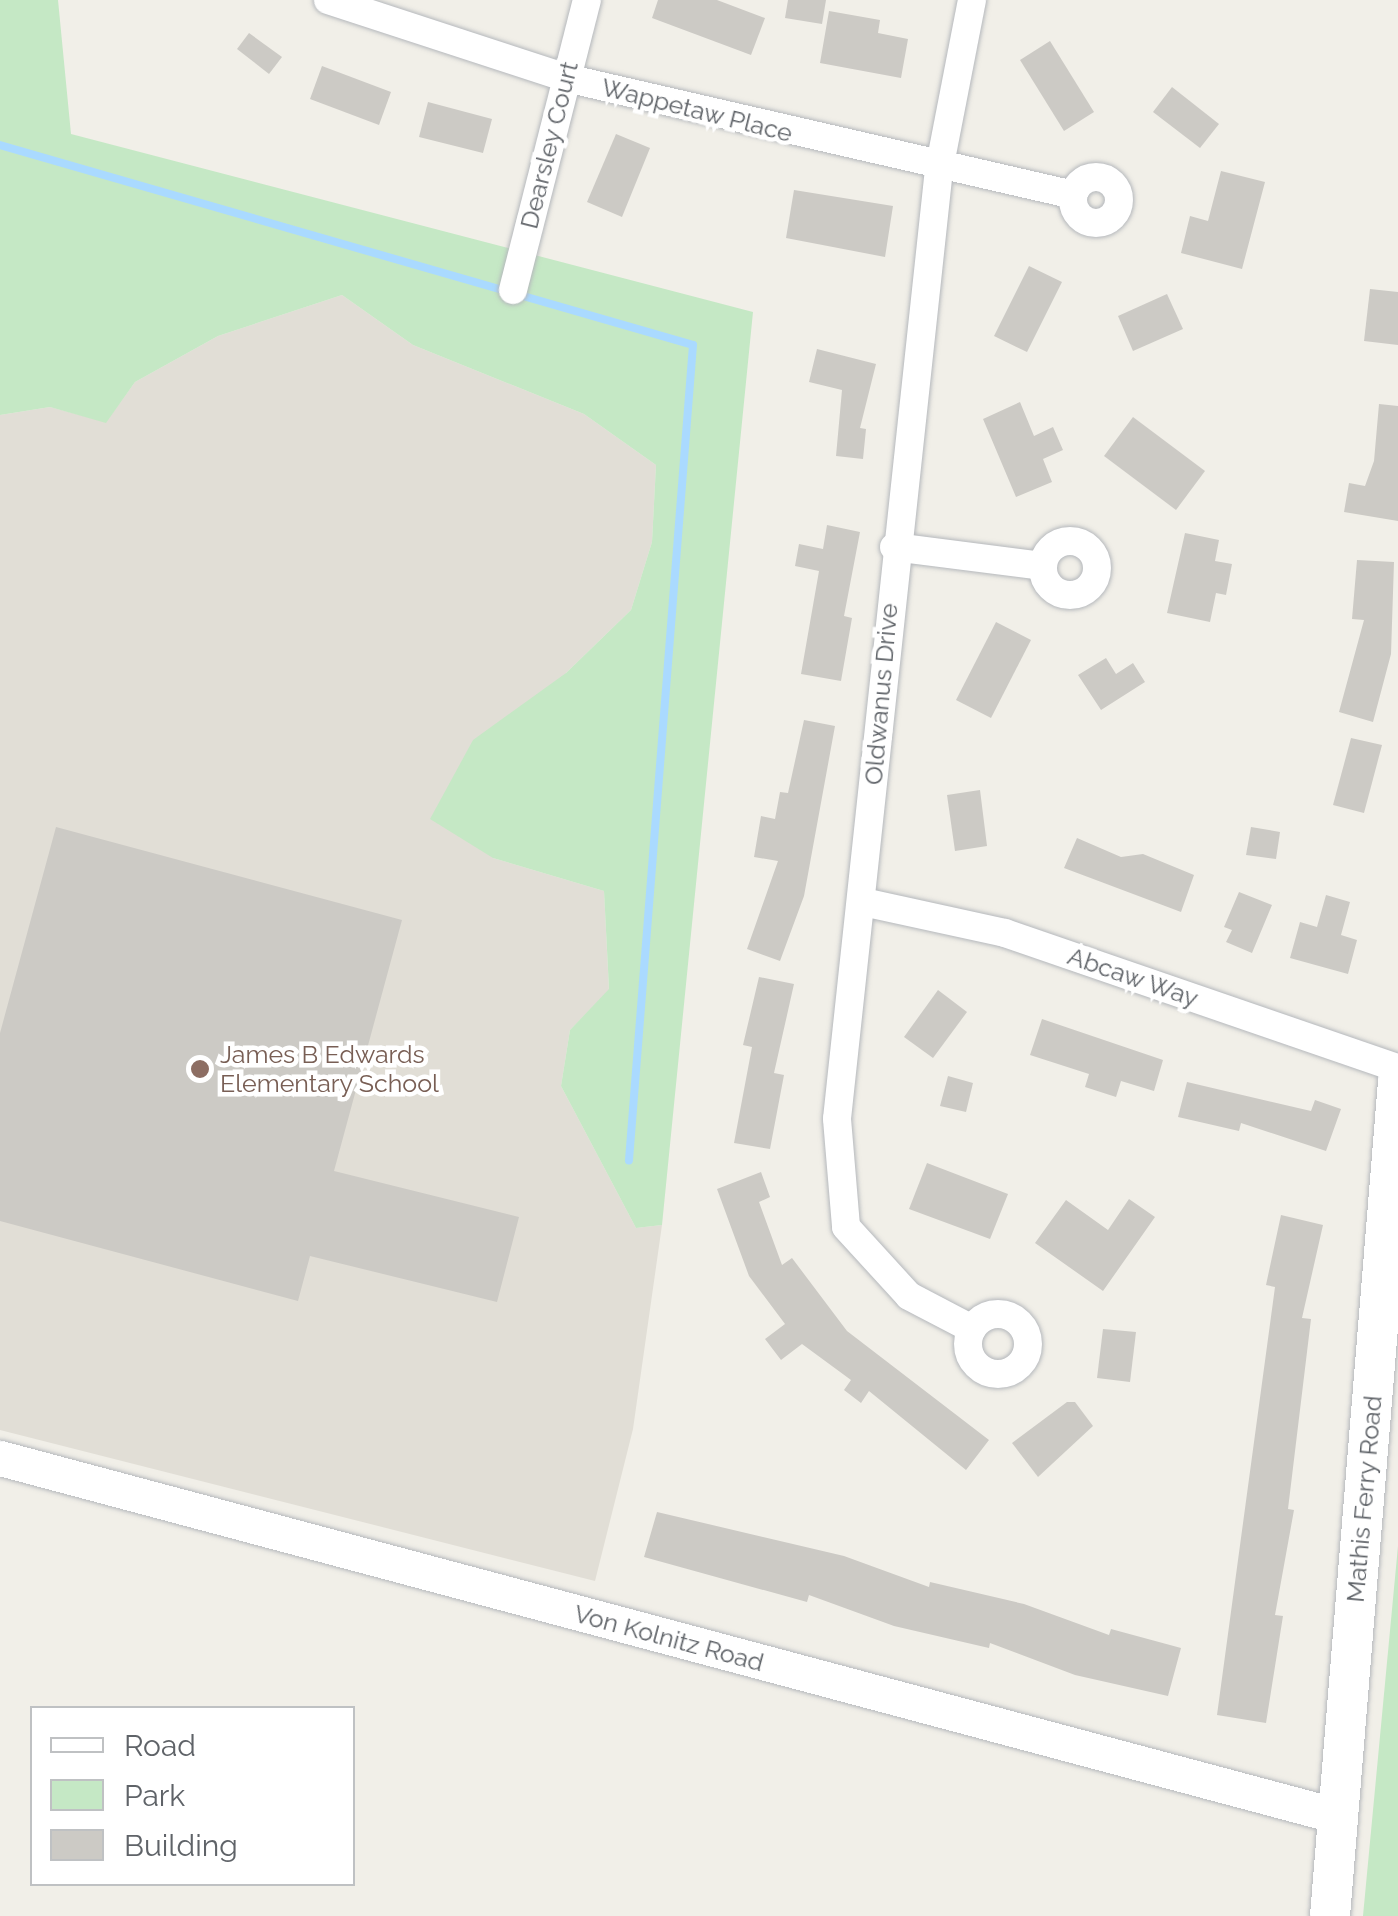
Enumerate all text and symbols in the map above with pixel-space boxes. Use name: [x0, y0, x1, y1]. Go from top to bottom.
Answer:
street label: Dearsley Court: [514, 58, 584, 232]
street label: Wappetaw Place: [598, 72, 796, 148]
street label: Oldwanus Drive: [858, 602, 904, 786]
street label: Abcaw Way: [1063, 940, 1203, 1014]
place label: James B Edwards Elementary School: [220, 1040, 440, 1099]
marker: James B Edwards Elementary School: [189, 1058, 211, 1080]
street label: Mathis Ferry Road: [1340, 1394, 1388, 1604]
street label: Von Kolnitz Road: [571, 1598, 767, 1678]
legend: [30, 1706, 355, 1886]
text: Road: [124, 1728, 196, 1763]
text: Park: [124, 1778, 185, 1813]
text: Building: [124, 1828, 238, 1863]

